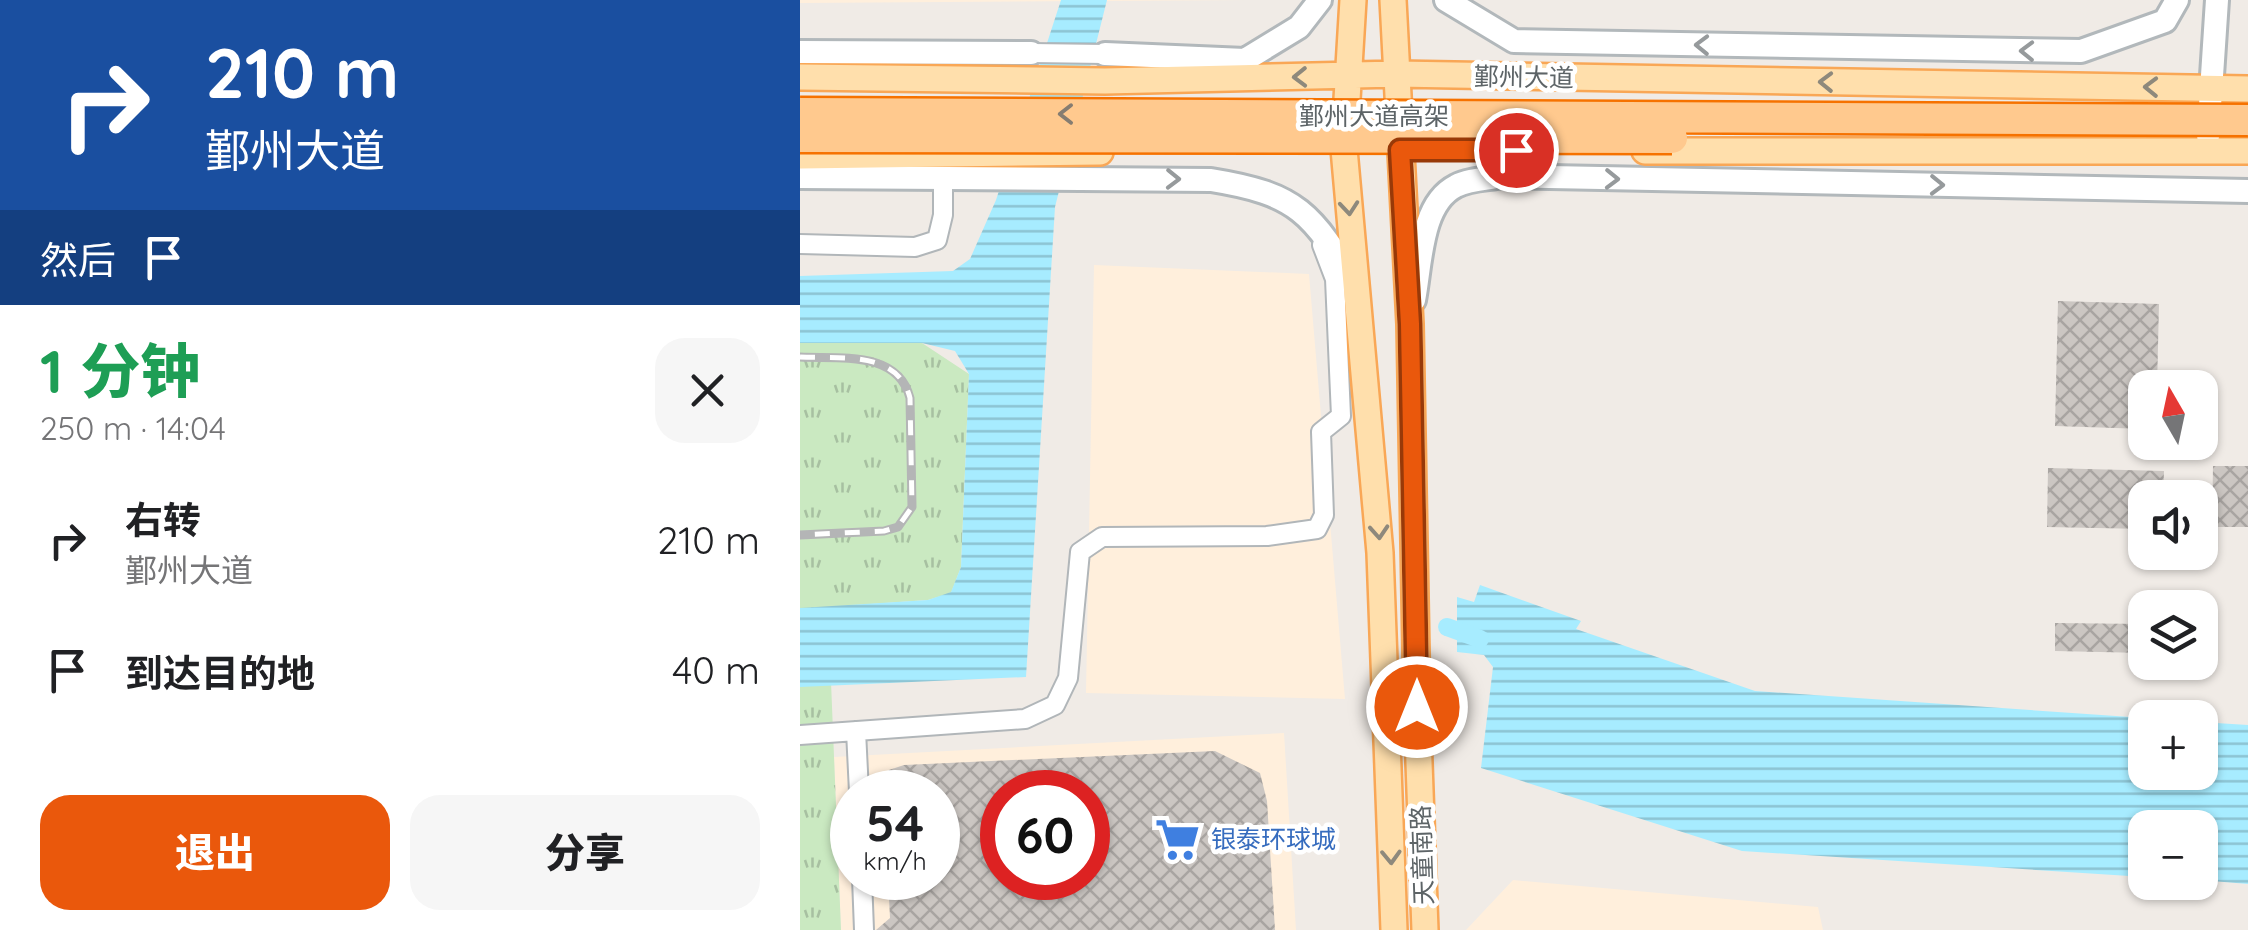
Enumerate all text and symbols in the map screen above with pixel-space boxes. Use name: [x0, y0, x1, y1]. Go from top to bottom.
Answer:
text: 210 m: [205, 28, 399, 116]
one-way arrow: [1694, 34, 1710, 56]
icon: right: [40, 40, 170, 170]
one-way arrow: [2019, 40, 2035, 61]
street label: 鄞州大道: [1474, 60, 1574, 93]
one-way arrow: [1291, 67, 1307, 88]
one-way arrow: [1817, 71, 1833, 92]
one-way arrow: [2142, 76, 2158, 98]
street label: 鄞州大道高架: [1299, 100, 1449, 131]
one-way arrow: [1057, 104, 1073, 125]
pin: [1474, 108, 1559, 193]
text: 鄞州大道: [205, 122, 385, 178]
icon: arrive: [1489, 123, 1544, 178]
one-way arrow: [1166, 168, 1181, 190]
one-way arrow: [1605, 168, 1621, 189]
one-way arrow: [1930, 174, 1945, 196]
one-way arrow: [1338, 201, 1360, 217]
icon: arrive: [136, 230, 191, 285]
text: 然后: [40, 236, 116, 284]
text: 1 分钟: [40, 333, 200, 408]
button: close: [655, 338, 760, 443]
north arrow: [2128, 370, 2218, 460]
map controls: [2128, 370, 2218, 900]
text: 250 m · 14:04: [40, 408, 226, 448]
button: sound: [2128, 480, 2218, 570]
text: 右转: [125, 496, 201, 544]
icon: right: [40, 513, 95, 568]
text: 210 m: [657, 516, 760, 564]
one-way arrow: [1367, 524, 1389, 540]
text: 鄞州大道: [125, 550, 253, 590]
button: layers: [2128, 590, 2218, 680]
icon: arrive: [40, 643, 95, 698]
text: 40 m: [672, 646, 760, 694]
text: 到达目的地: [125, 649, 315, 697]
position arrow: [1365, 655, 1469, 759]
button: +: [2128, 700, 2218, 790]
speed limit sign: 60: [980, 770, 1110, 900]
text: 54: [866, 791, 924, 854]
button: 退出: [40, 795, 390, 910]
button: 分享: [410, 795, 760, 910]
street label: 天童南路: [1404, 804, 1439, 906]
button: −: [2128, 810, 2218, 900]
supermarket icon: 银泰环球城: [1154, 815, 1202, 863]
place label: 银泰环球城: [1211, 823, 1336, 854]
text: km/h: [863, 845, 927, 876]
one-way arrow: [1380, 849, 1401, 865]

